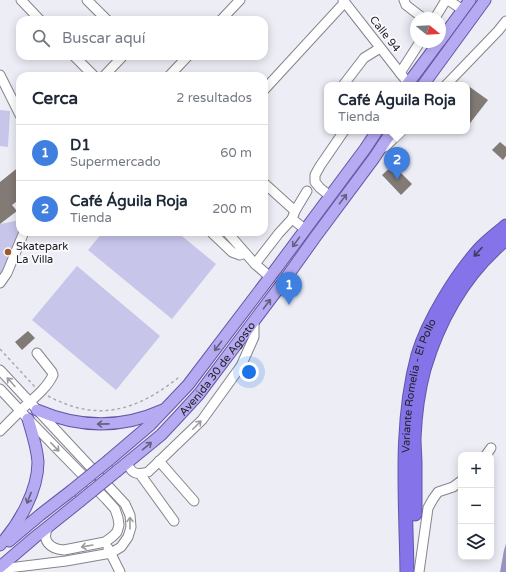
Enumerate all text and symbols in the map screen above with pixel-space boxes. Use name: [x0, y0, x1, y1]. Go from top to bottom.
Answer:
north arrow: [410, 12, 446, 48]
street label: Calle 94: [367, 13, 403, 55]
search box: [16, 16, 268, 60]
icon: search: [30, 27, 52, 49]
text: Buscar aquí: [62, 29, 145, 47]
popup: [324, 82, 470, 134]
text: Cerca: [32, 88, 78, 109]
text: 2 resultados: [176, 90, 252, 106]
text: Café Águila Roja: [338, 91, 456, 109]
text: Tienda: [338, 109, 380, 125]
text: D1: [70, 136, 91, 154]
text: 1: [41, 145, 49, 161]
text: 60 m: [220, 145, 252, 161]
pin: 2: [384, 147, 410, 180]
text: Supermercado: [70, 154, 161, 170]
text: Café Águila Roja: [70, 192, 188, 210]
one-way arrow: [339, 194, 348, 205]
text: 2: [41, 201, 49, 217]
text: 200 m: [212, 201, 252, 217]
text: Tienda: [70, 210, 112, 226]
one-way arrow: [292, 236, 300, 247]
place label: Skatepark La Villa: [16, 240, 68, 266]
marker: Skatepark La Villa: [3, 247, 13, 257]
one-way arrow: [473, 247, 482, 257]
pin: 1: [276, 272, 302, 305]
one-way arrow: [263, 299, 271, 310]
street label: Variante Romelia - El Pollo: [399, 316, 439, 453]
street label: Avenida 30 de Agosto: [176, 319, 258, 418]
one-way arrow: [214, 340, 222, 351]
your location: [239, 362, 259, 382]
one-way arrow: [7, 377, 16, 388]
one-way arrow: [97, 420, 110, 428]
one-way arrow: [192, 420, 202, 430]
one-way arrow: [50, 442, 60, 452]
one-way arrow: [142, 442, 153, 451]
map controls: [458, 452, 494, 560]
button: +: [458, 452, 494, 488]
button: −: [458, 488, 494, 524]
one-way arrow: [25, 491, 33, 503]
one-way arrow: [126, 517, 134, 530]
button: layers: [458, 524, 494, 560]
one-way arrow: [81, 542, 94, 550]

